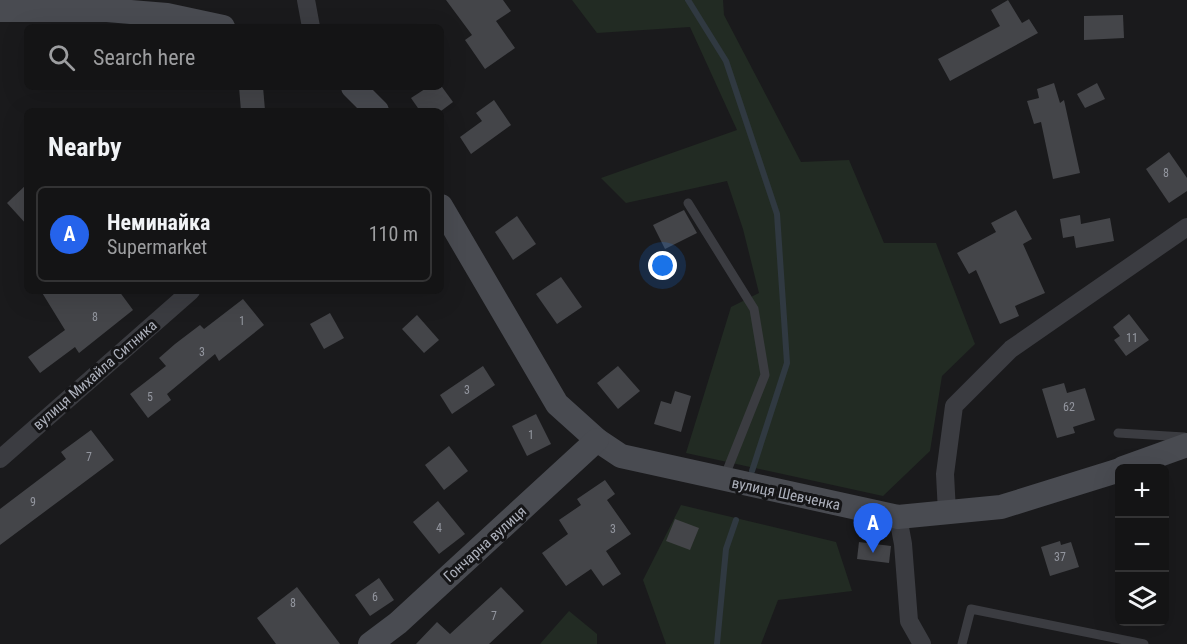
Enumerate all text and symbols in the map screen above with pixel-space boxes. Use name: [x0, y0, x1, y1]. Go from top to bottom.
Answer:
search box: [24, 24, 444, 90]
icon: search: [45, 41, 78, 74]
text: Search here: [93, 45, 195, 70]
text: Nearby: [48, 132, 122, 162]
house number: 8: [1163, 166, 1169, 180]
text: Неминайка: [107, 210, 210, 235]
text: A: [64, 222, 75, 246]
text: 110 m: [369, 222, 418, 246]
text: Supermarket: [107, 235, 207, 259]
your location: [648, 251, 677, 280]
house number: 8: [92, 310, 98, 324]
house number: 1: [239, 314, 245, 328]
street label: вулиця Михайла Ситника: [29, 316, 161, 434]
house number: 11: [1126, 331, 1138, 345]
house number: 3: [199, 345, 205, 359]
house number: 3: [464, 383, 470, 397]
house number: 5: [147, 390, 153, 404]
house number: 62: [1063, 400, 1075, 414]
house number: 1: [528, 428, 534, 442]
house number: 7: [86, 450, 92, 464]
map controls: [1115, 464, 1169, 626]
button: +: [1115, 464, 1169, 518]
street label: вулиця Шевченка: [730, 474, 842, 514]
house number: 9: [30, 495, 36, 509]
street label: Гончарна вулиця: [440, 502, 530, 586]
pin: A: [854, 504, 892, 553]
button: −: [1115, 518, 1169, 572]
house number: 4: [436, 521, 442, 535]
house number: 3: [610, 522, 616, 536]
house number: 37: [1054, 550, 1066, 564]
button: layers: [1115, 572, 1169, 626]
house number: 6: [372, 590, 378, 604]
house number: 8: [290, 596, 296, 610]
house number: 7: [491, 609, 497, 623]

